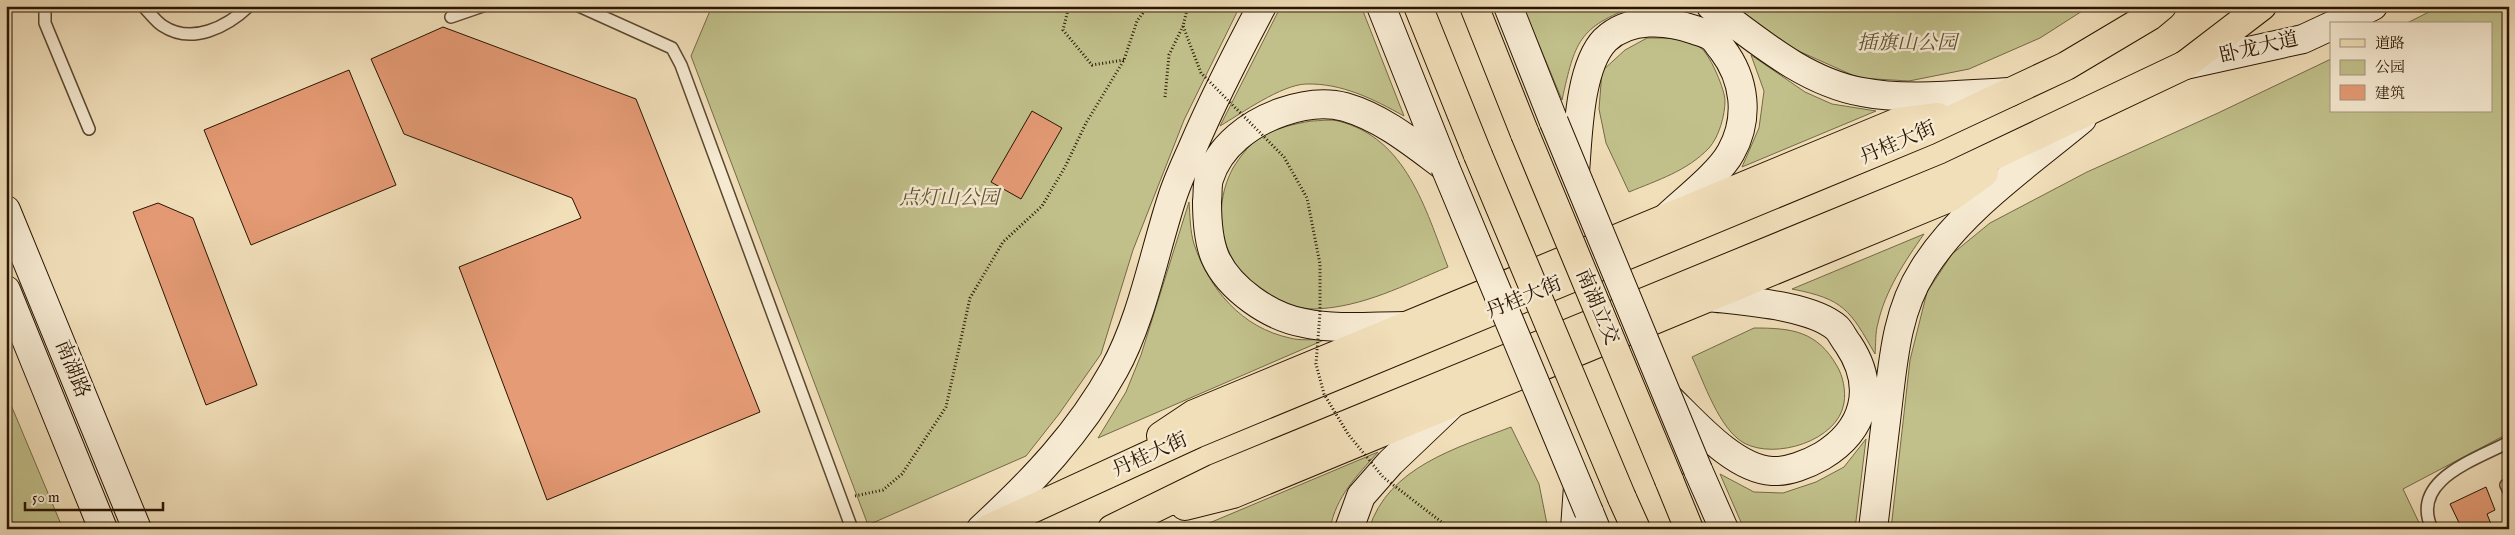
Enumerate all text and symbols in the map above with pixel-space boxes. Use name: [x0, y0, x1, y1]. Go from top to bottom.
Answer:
legend: [2330, 22, 2492, 112]
street label: 卧龙大道: [2217, 27, 2301, 69]
park label: 插旗山公园: [1857, 31, 1960, 56]
text: 道路: [2375, 34, 2405, 53]
text: 公园: [2375, 58, 2405, 77]
text: 建筑: [2375, 84, 2405, 103]
street label: 丹桂大街: [1856, 116, 1940, 170]
park label: 点灯山公园: [899, 186, 1002, 211]
street label: 南湖立交: [1570, 265, 1624, 349]
street label: 丹桂大街: [1482, 271, 1566, 325]
street label: 南湖路: [49, 337, 95, 401]
street label: 丹桂大街: [1108, 427, 1192, 483]
scale bar: [25, 480, 162, 512]
text: 50 m: [32, 488, 60, 507]

